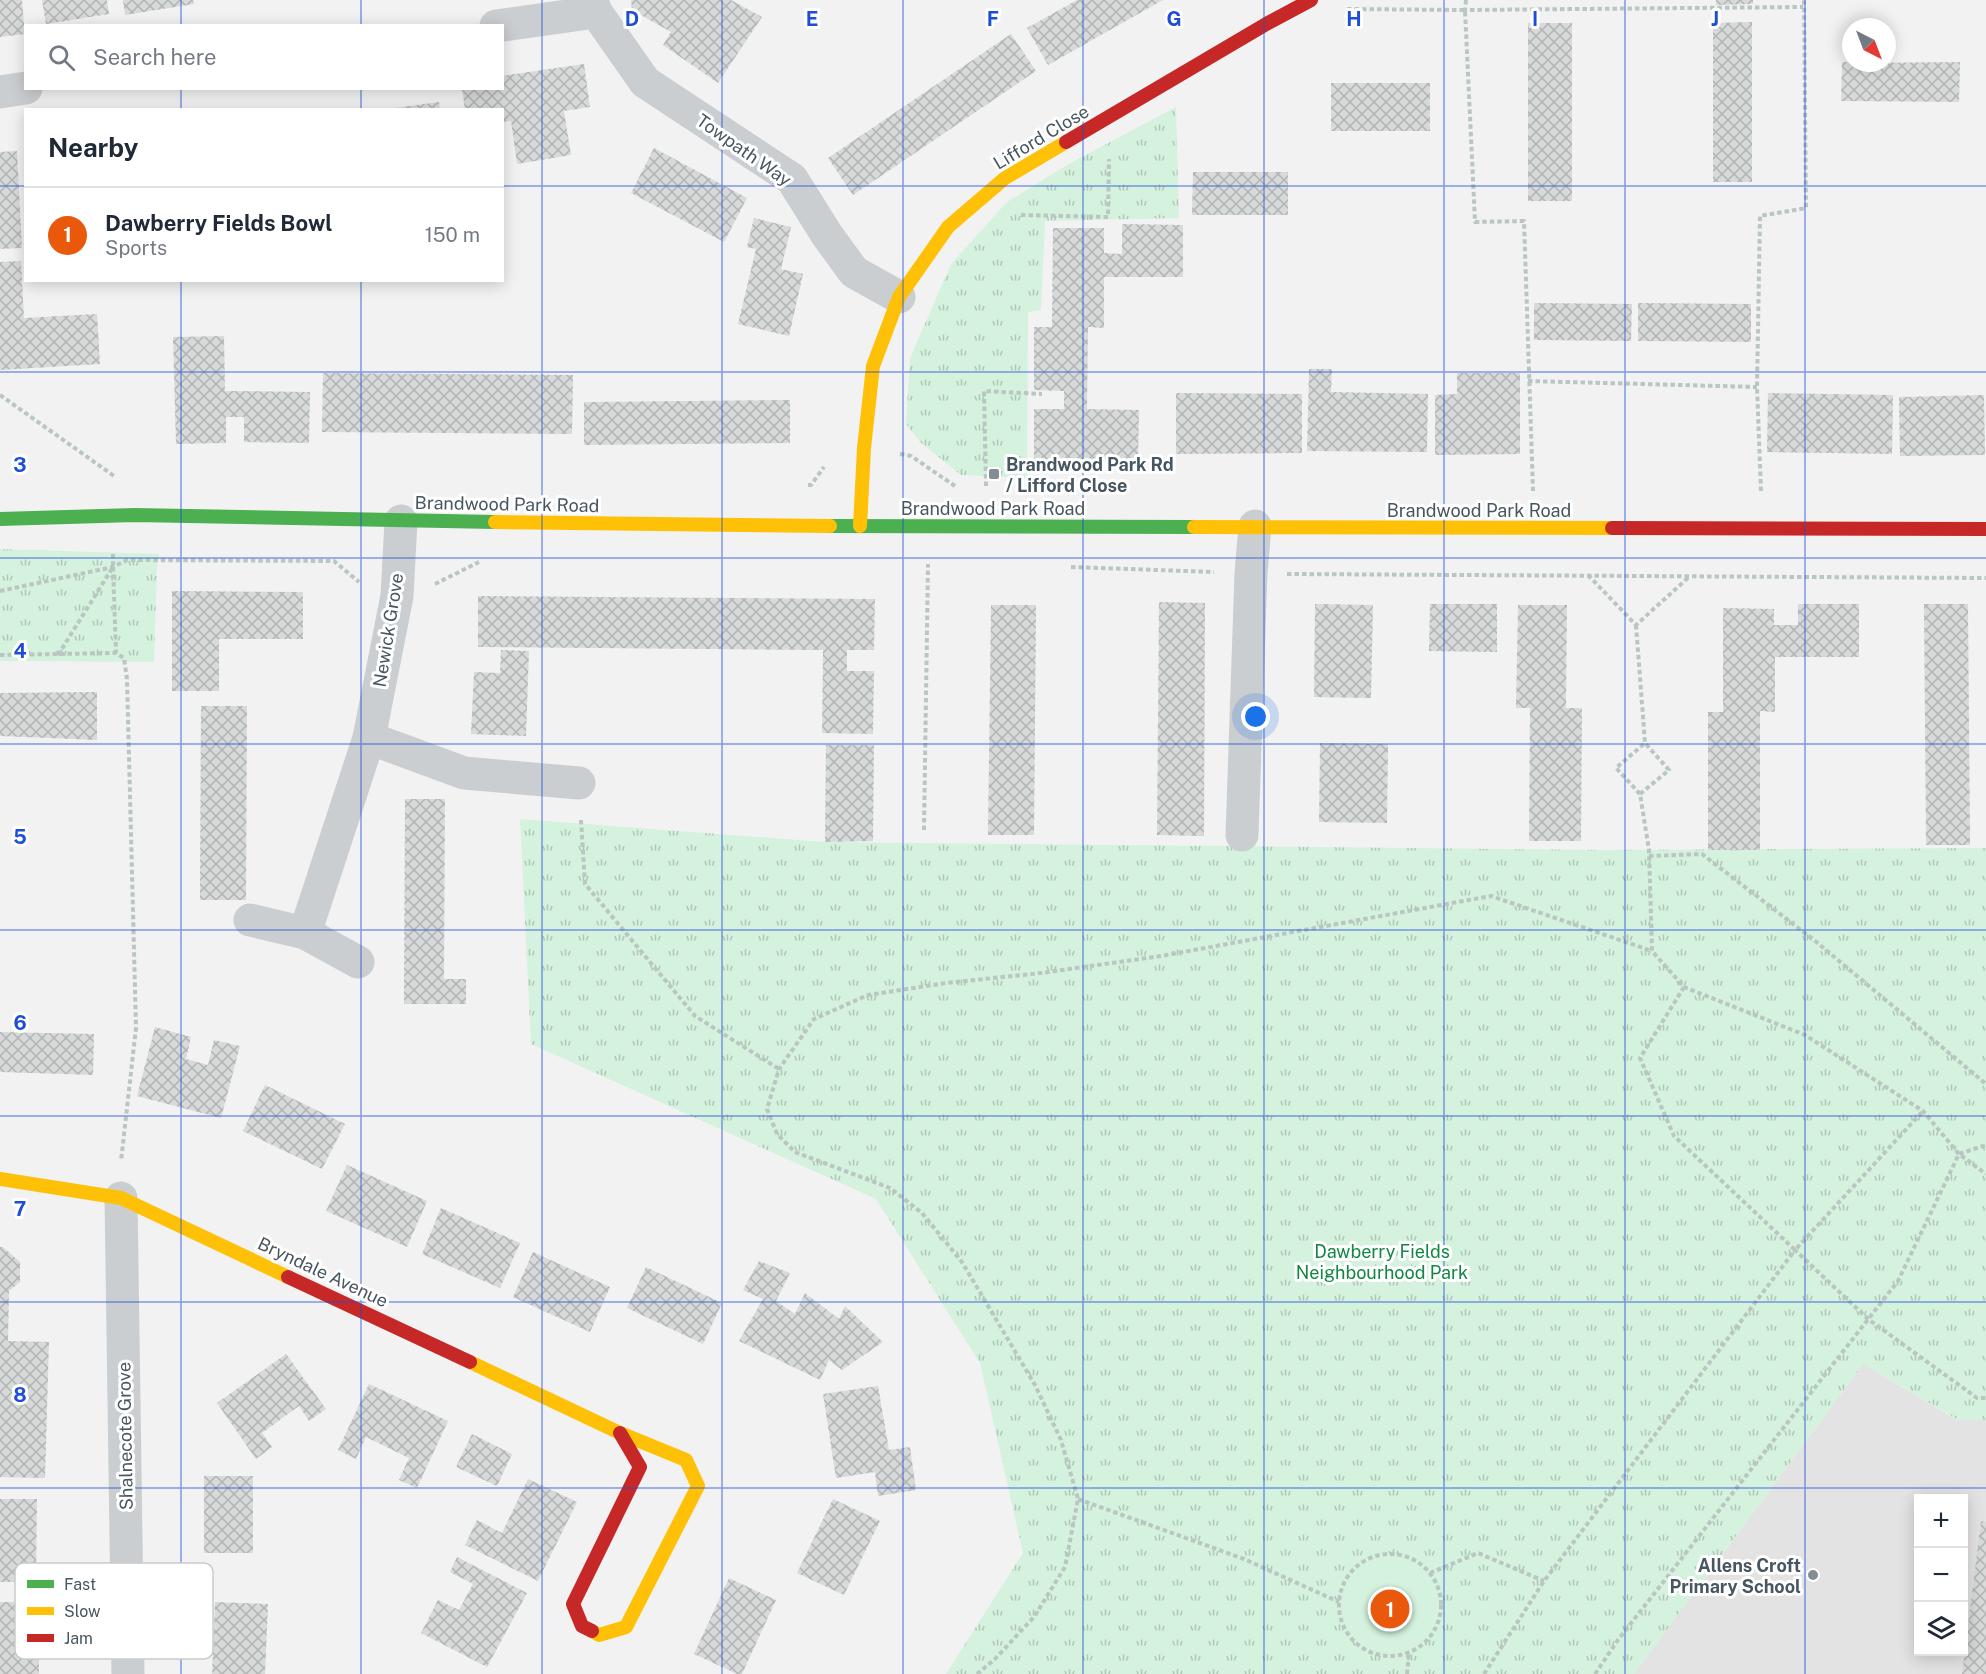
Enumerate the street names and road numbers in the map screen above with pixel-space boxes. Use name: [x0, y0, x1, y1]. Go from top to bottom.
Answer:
street label: Lifford Close: [989, 100, 1093, 174]
street label: Towpath Way: [693, 110, 796, 191]
street label: Brandwood Park Road: [415, 492, 599, 516]
street label: Brandwood Park Road: [901, 498, 1085, 519]
street label: Brandwood Park Road: [1387, 500, 1571, 521]
street label: Newick Grove: [369, 571, 407, 689]
street label: Bryndale Avenue: [255, 1233, 391, 1311]
street label: Shalnecote Grove: [113, 1362, 137, 1510]

